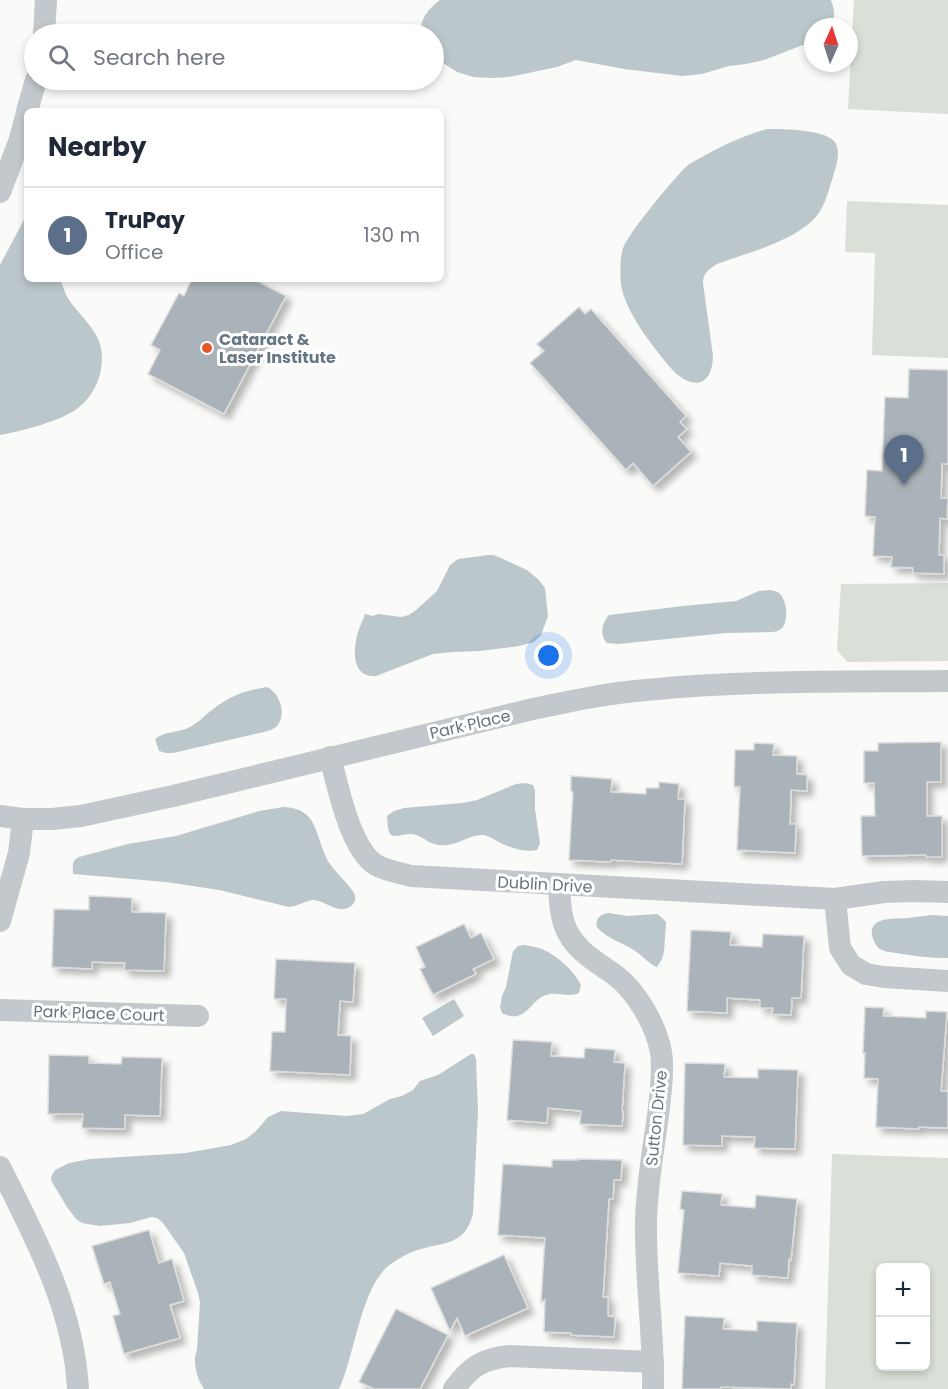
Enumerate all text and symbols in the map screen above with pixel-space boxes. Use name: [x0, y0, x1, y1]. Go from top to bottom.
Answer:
north arrow: [804, 18, 858, 72]
search box: [24, 24, 444, 90]
icon: search: [45, 41, 78, 74]
text: Search here: [93, 42, 226, 73]
text: Nearby: [48, 129, 146, 165]
text: TruPay: [105, 205, 185, 236]
text: 1: [64, 221, 71, 249]
text: 130 m: [363, 221, 420, 249]
text: Office: [105, 238, 163, 266]
place label: Cataract & Laser Institute: [219, 328, 336, 369]
marker: Cataract & Laser Institute: [200, 341, 214, 355]
pin: 1: [884, 436, 924, 485]
your location: [534, 641, 563, 670]
street label: Park Place: [427, 704, 513, 745]
street label: Dublin Drive: [497, 871, 593, 898]
street label: Park Place Court: [33, 1000, 165, 1027]
street label: Sutton Drive: [640, 1069, 673, 1167]
map controls: [876, 1263, 930, 1371]
button: +: [876, 1263, 930, 1317]
button: −: [876, 1317, 930, 1371]

